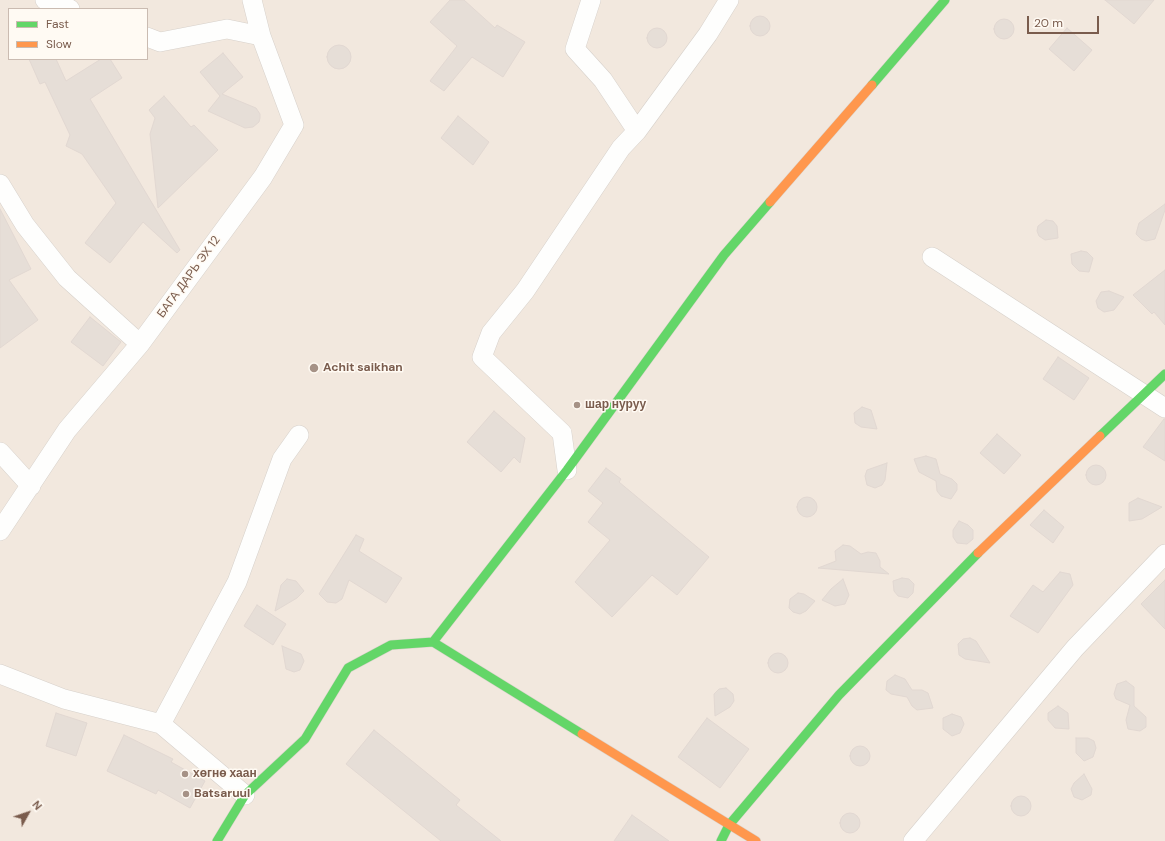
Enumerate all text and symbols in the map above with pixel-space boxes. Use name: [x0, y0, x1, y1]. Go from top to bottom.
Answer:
legend: [8, 8, 148, 60]
scale bar: [1029, 8, 1101, 34]
text: 20 m: [1034, 15, 1063, 31]
text: Fast: [46, 16, 69, 32]
text: Slow: [46, 36, 72, 52]
street label: БАГА ДАРЬ ЭХ 12: [154, 233, 224, 321]
place label: Achit saikhan: [323, 361, 403, 375]
marker: Achit saikhan: [308, 362, 320, 374]
place label: шар нуруу: [585, 398, 646, 412]
marker: шар нуруу: [572, 400, 582, 410]
place label: хөгнө хаан: [193, 767, 257, 781]
marker: хөгнө хаан: [180, 769, 190, 779]
place label: Batsaruul: [194, 787, 250, 801]
marker: Batsaruul: [181, 789, 191, 799]
north arrow: [8, 793, 48, 833]
text: N: [29, 798, 45, 813]

